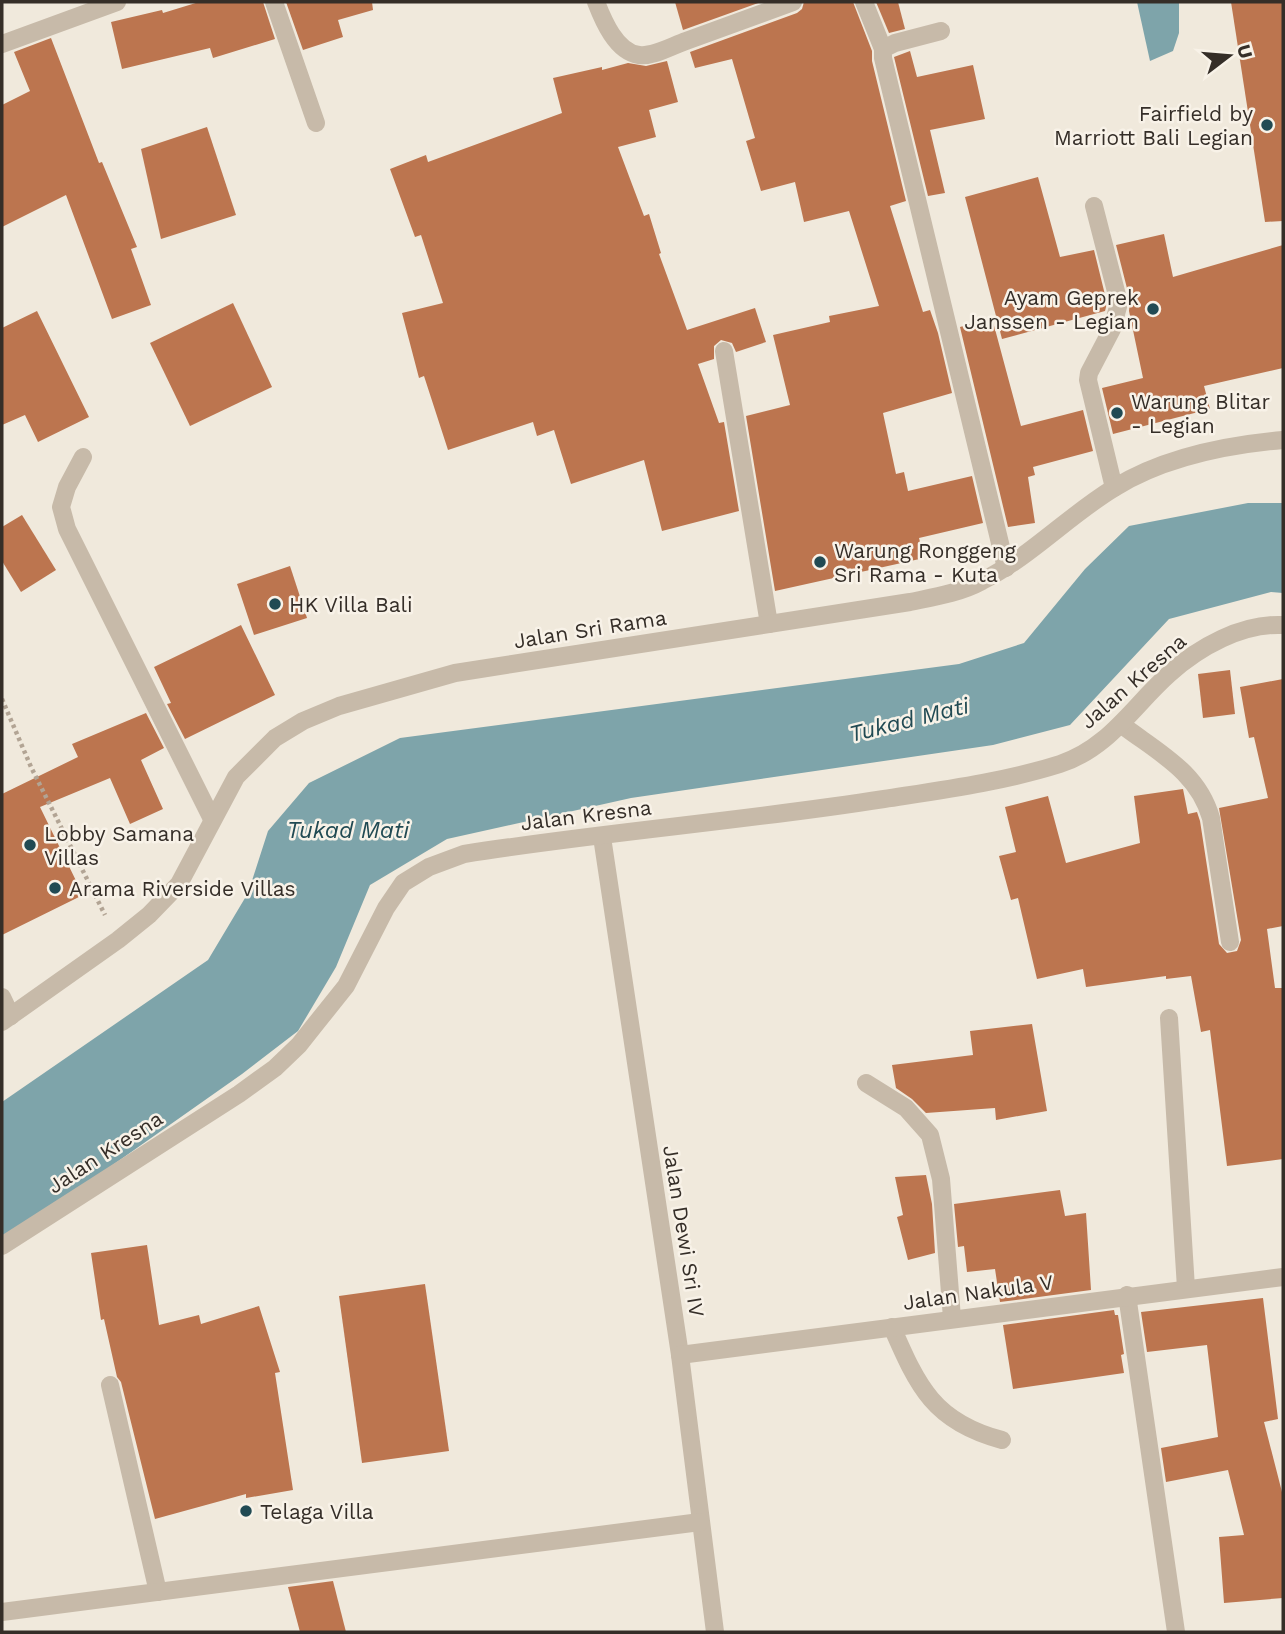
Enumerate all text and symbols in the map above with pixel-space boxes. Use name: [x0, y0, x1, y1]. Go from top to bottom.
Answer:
north arrow: [1194, 21, 1264, 91]
text: U: [1232, 42, 1258, 61]
place label: Fairfield by Marriott Bali Legian: [1054, 101, 1253, 150]
marker: Fairfield by Marriott Bali Legian: [1259, 117, 1275, 133]
place label: Ayam Geprek Janssen - Legian: [964, 285, 1139, 334]
marker: Ayam Geprek Janssen - Legian: [1145, 301, 1161, 317]
place label: Warung Blitar - Legian: [1131, 389, 1270, 438]
marker: Warung Blitar - Legian: [1109, 405, 1125, 421]
place label: Warung Ronggeng Sri Rama - Kuta: [834, 538, 1017, 587]
marker: Warung Ronggeng Sri Rama - Kuta: [812, 554, 828, 570]
place label: HK Villa Bali: [289, 592, 413, 617]
marker: HK Villa Bali: [267, 596, 283, 612]
street label: Jalan Sri Rama: [512, 605, 668, 653]
street label: Jalan Kresna: [1075, 628, 1191, 734]
water label: Tukad Mati: [846, 692, 973, 748]
street label: Jalan Kresna: [519, 795, 653, 835]
water label: Tukad Mati: [287, 817, 410, 844]
place label: Lobby Samana Villas: [44, 821, 194, 870]
marker: Lobby Samana Villas: [22, 837, 38, 853]
place label: Arama Riverside Villas: [69, 876, 296, 901]
marker: Arama Riverside Villas: [47, 880, 63, 896]
street label: Jalan Kresna: [43, 1106, 167, 1198]
street label: Jalan Dewi Sri IV: [658, 1143, 710, 1319]
street label: Jalan Nakula V: [901, 1269, 1055, 1315]
place label: Telaga Villa: [260, 1499, 374, 1524]
marker: Telaga Villa: [238, 1503, 254, 1519]

